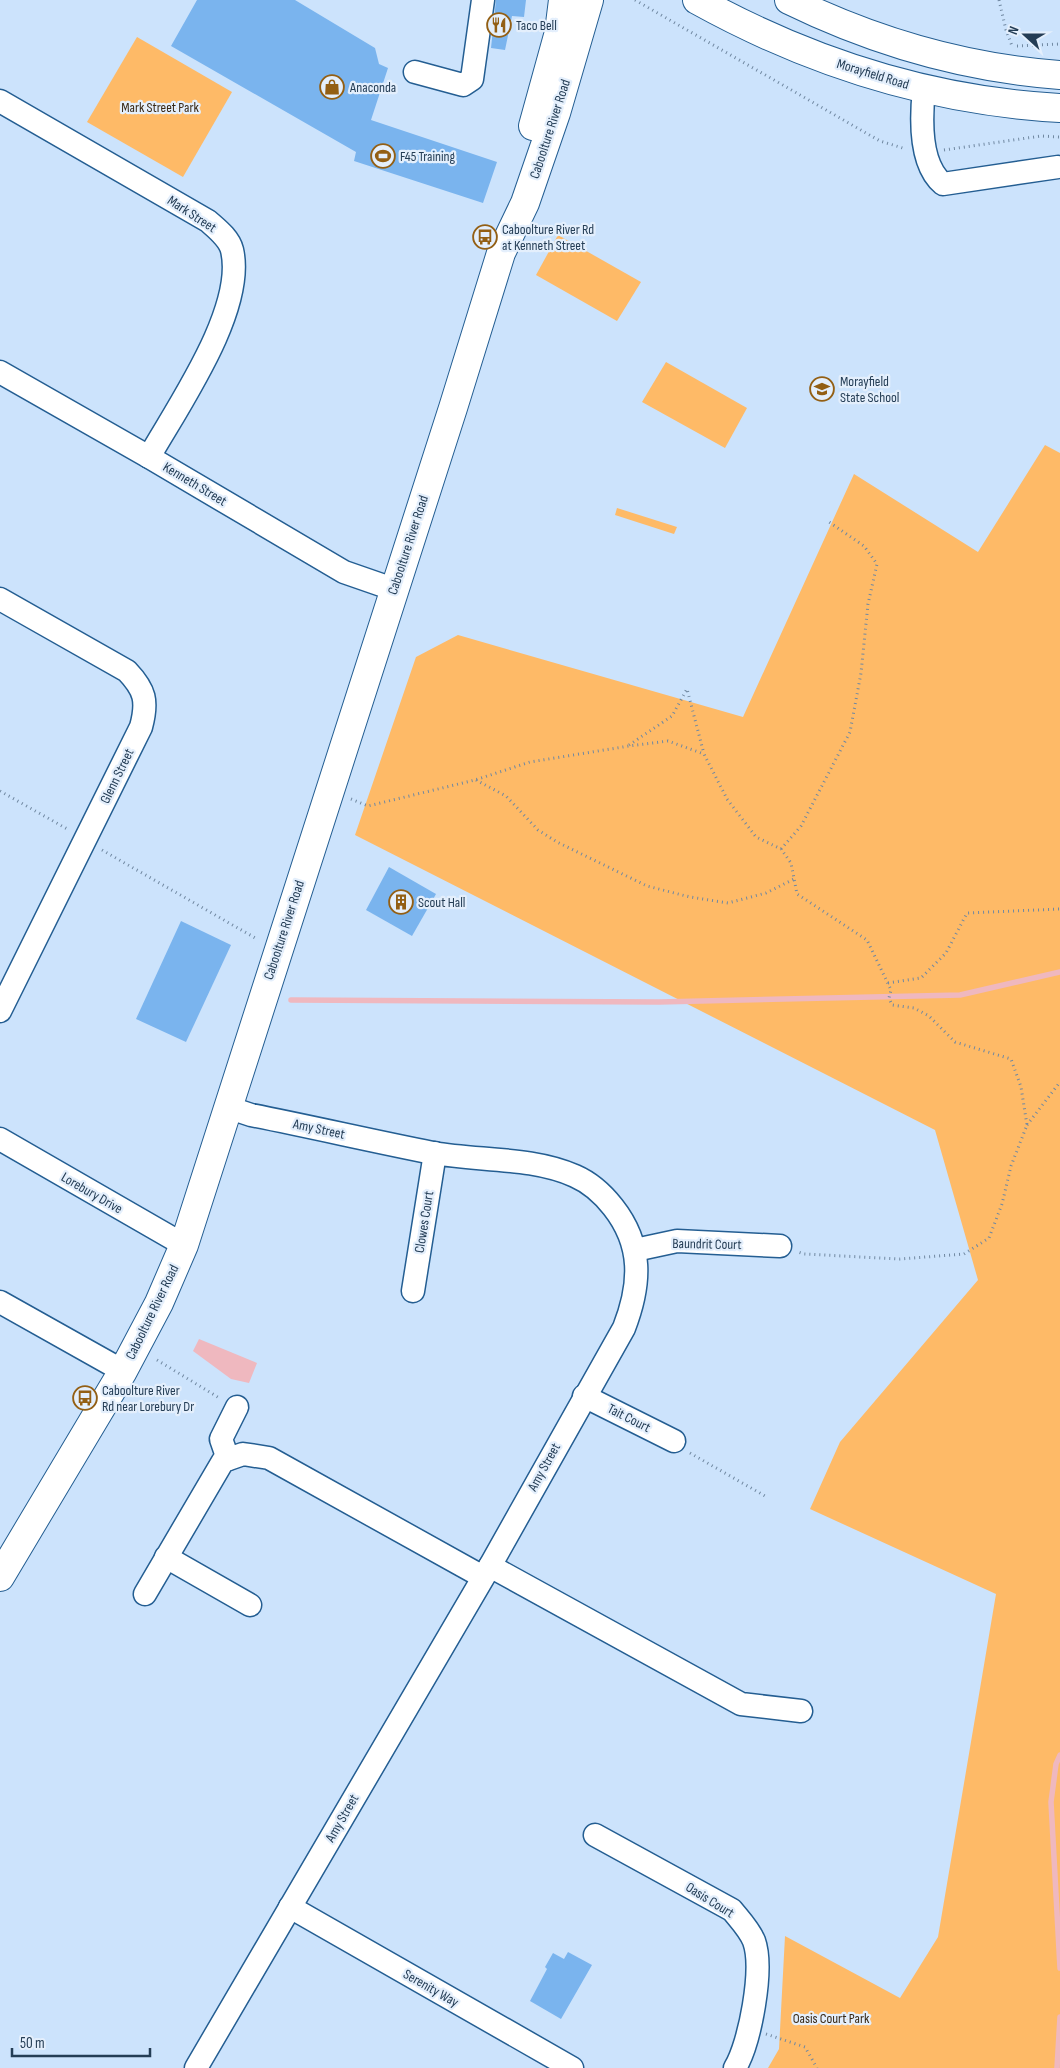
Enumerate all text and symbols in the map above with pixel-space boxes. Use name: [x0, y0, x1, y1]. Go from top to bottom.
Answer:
north arrow: [1000, 10, 1050, 60]
restaurant icon: Taco Bell: [486, 12, 512, 38]
place label: Taco Bell: [516, 17, 557, 34]
text: N: [1004, 24, 1023, 37]
street label: Morayfield Road: [835, 55, 911, 93]
shop icon: Anaconda: [319, 74, 345, 100]
street label: Caboolture River Road: [526, 77, 574, 181]
place label: Anaconda: [349, 79, 396, 96]
park label: Mark Street Park: [121, 99, 199, 116]
sports icon: F45 Training: [370, 143, 396, 169]
place label: F45 Training: [400, 148, 456, 165]
street label: Mark Street: [164, 192, 220, 236]
place label: Caboolture River Rd at Kenneth Street: [502, 221, 594, 254]
bus stop icon: Caboolture River Rd at Kenneth Street: [472, 224, 498, 250]
place label: Morayfield State School: [840, 373, 899, 406]
school or university icon: Morayfield State School: [809, 376, 835, 402]
street label: Kenneth Street: [160, 458, 230, 510]
street label: Caboolture River Road: [384, 493, 432, 597]
street label: Glenn Street: [96, 746, 138, 806]
street label: Caboolture River Road: [260, 878, 308, 982]
building icon: Scout Hall: [388, 889, 414, 915]
place label: Scout Hall: [418, 894, 465, 911]
street label: Amy Street: [291, 1115, 346, 1143]
street label: Lorebury Drive: [58, 1169, 126, 1217]
street label: Clowes Court: [411, 1190, 437, 1254]
street label: Baundrit Court: [672, 1235, 742, 1253]
street label: Caboolture River Road: [122, 1262, 182, 1362]
place label: Caboolture River Rd near Lorebury Dr: [102, 1382, 194, 1415]
bus stop icon: Caboolture River Rd near Lorebury Dr: [72, 1385, 98, 1411]
street label: Tait Court: [605, 1400, 653, 1436]
street label: Amy Street: [523, 1440, 564, 1495]
street label: Amy Street: [321, 1791, 362, 1846]
street label: Oasis Court: [683, 1879, 737, 1921]
street label: Serenity Way: [400, 1965, 462, 2011]
park label: Oasis Court Park: [793, 2010, 870, 2027]
scale bar: [12, 2026, 150, 2058]
text: 50 m: [20, 2034, 45, 2053]

